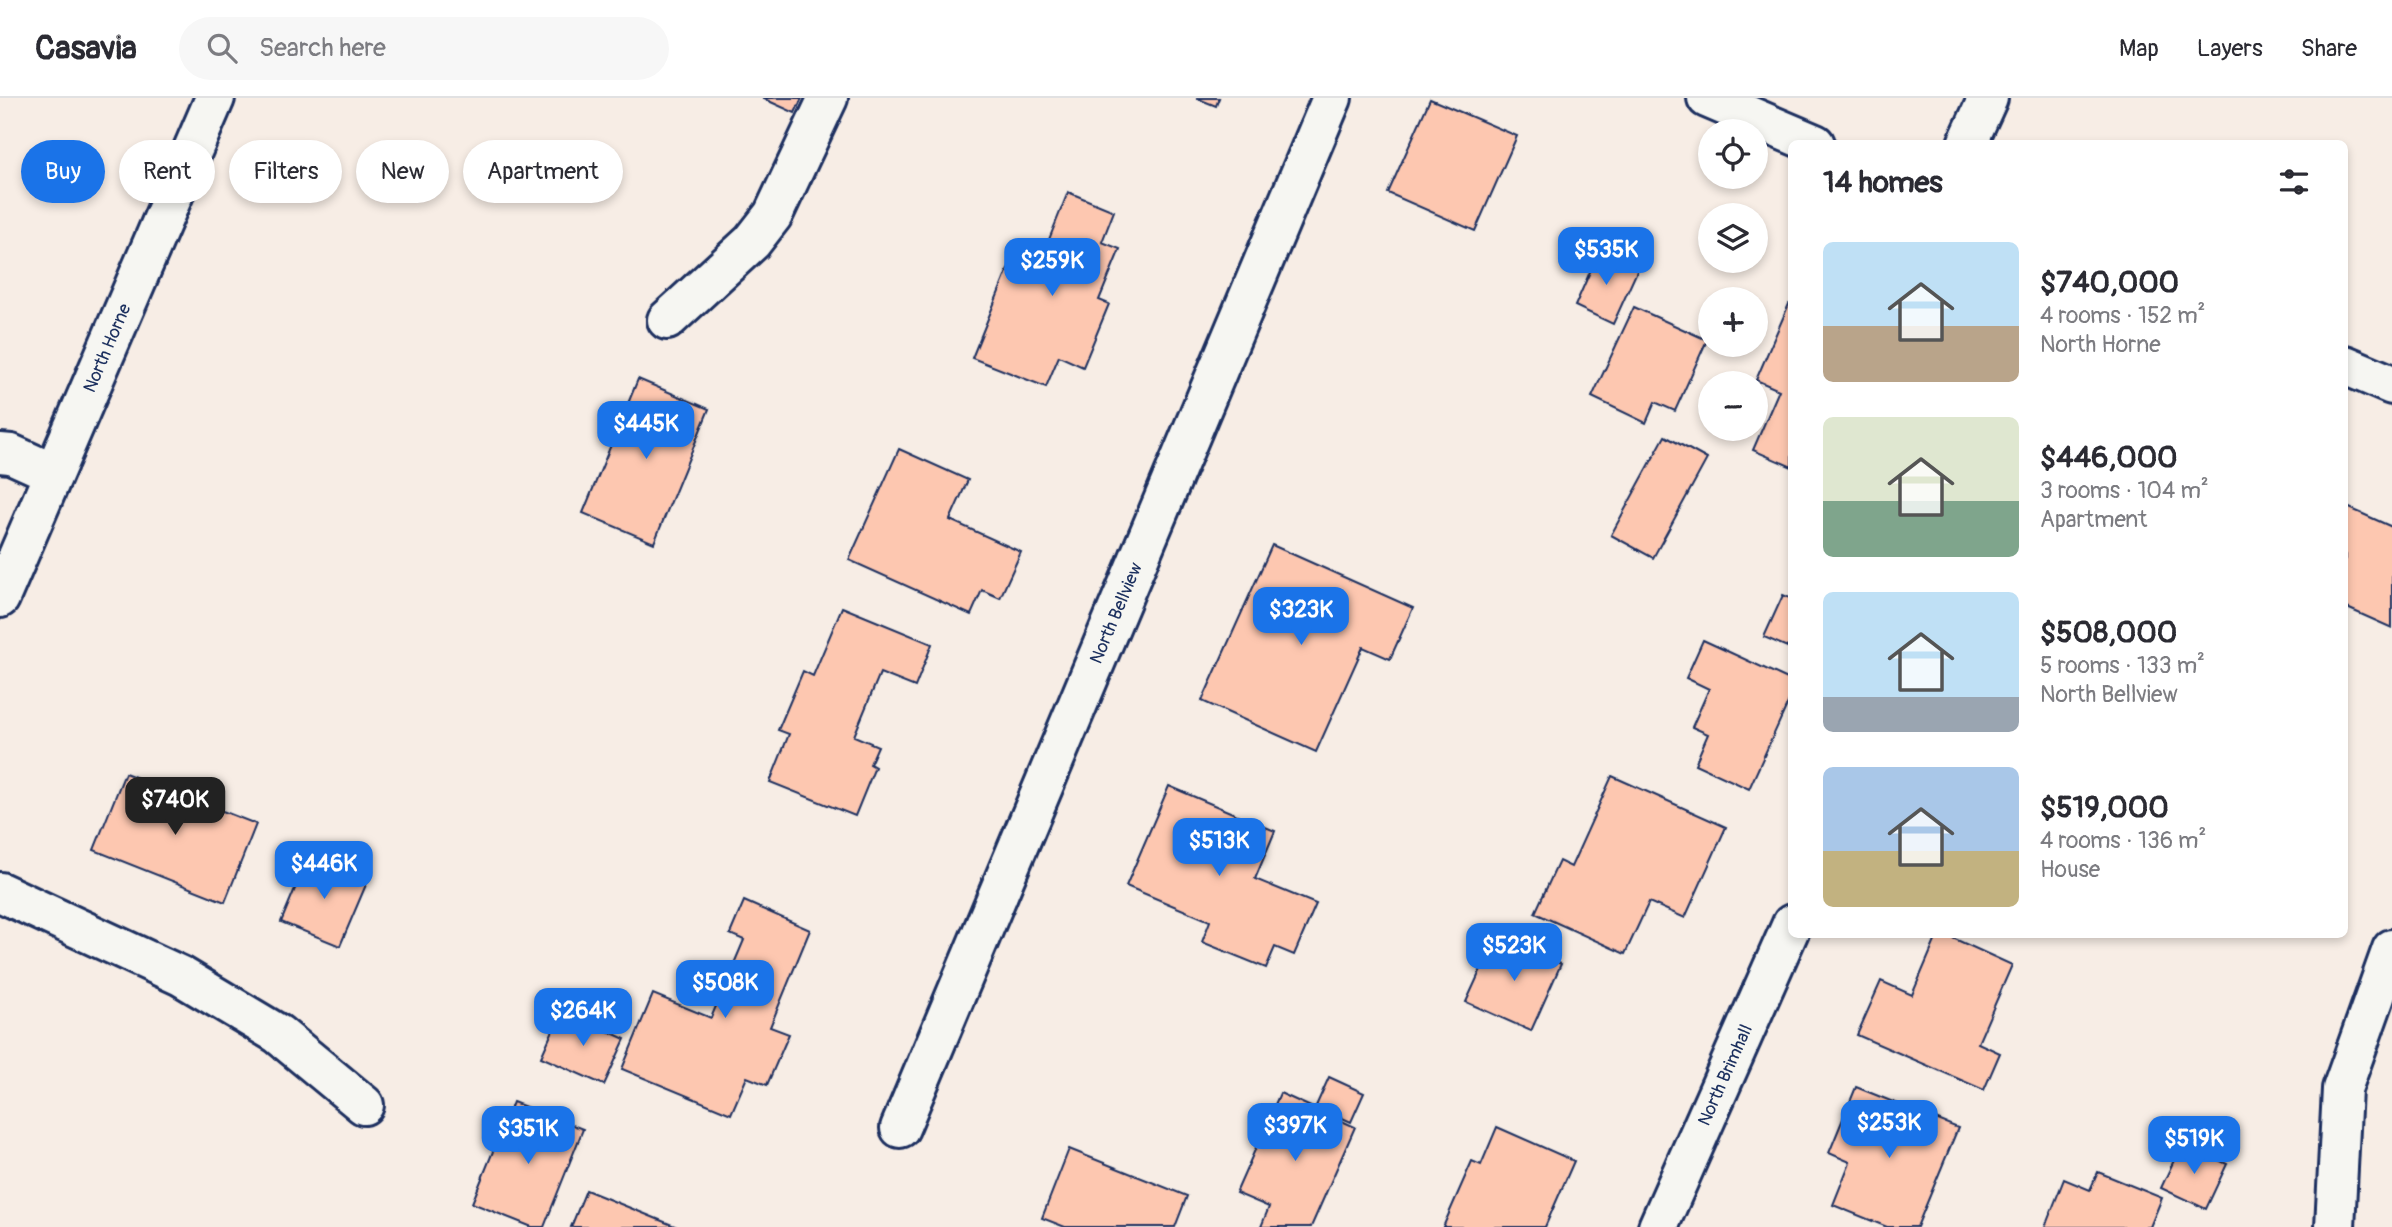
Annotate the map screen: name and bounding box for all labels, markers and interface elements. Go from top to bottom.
search box [179,17,669,80]
text: Casavia [35,28,137,69]
icon: search [203,29,241,67]
text: Search here [259,32,386,64]
text: Map [2119,34,2159,63]
text: Layers [2197,34,2263,63]
text: Share [2301,34,2357,63]
map controls [1698,119,1768,441]
button: locate [1698,119,1768,189]
chip: Buy [21,140,105,203]
chip: Rent [119,140,215,203]
chip: Filters [229,140,342,203]
chip: New [356,140,449,203]
chip: Apartment [463,140,623,203]
icon: filters [2275,163,2313,201]
text: 14 homes [1823,164,1943,201]
button: layers [1698,203,1768,273]
pin: $535K [1557,228,1655,287]
text: $535K [1574,235,1638,264]
pin: $259K [1003,238,1101,298]
text: $259K [1020,246,1084,275]
text: $740,000 [2040,264,2179,301]
icon: home [1879,270,1963,354]
button: + [1698,287,1768,357]
street label: North Horne [78,300,137,396]
text: 4 rooms · 152 m² [2040,301,2206,330]
text: North Horne [2040,330,2161,359]
button: − [1698,371,1768,441]
pin: $445K [597,402,695,461]
text: $445K [613,409,679,438]
text: $446,000 [2040,439,2178,476]
icon: home [1879,445,1963,529]
text: 3 rooms · 104 m² [2040,476,2209,505]
text: Apartment [2040,505,2147,534]
street label: North Bellview [1085,559,1148,667]
pin: $323K [1252,588,1350,647]
text: $323K [1269,595,1333,624]
text: $508,000 [2040,614,2177,651]
icon: home [1879,620,1963,704]
text: 5 rooms · 133 m² [2040,651,2205,680]
text: North Bellview [2040,680,2178,709]
pin: $740K [126,778,224,837]
text: $740K [141,785,209,814]
text: $519,000 [2040,789,2169,826]
icon: home [1879,795,1963,879]
pin: $513K [1170,818,1268,878]
text: $513K [1189,826,1249,855]
text: 4 rooms · 136 m² [2040,826,2206,855]
pin: $446K [275,842,373,901]
text: $446K [291,849,357,878]
text: House [2040,855,2100,884]
pin: $523K [1465,924,1563,983]
text: $523K [1482,931,1546,960]
pin: $508K [676,960,774,1020]
text: $508K [692,968,758,997]
pin: $264K [534,988,632,1048]
text: $264K [550,996,616,1025]
street label: North Brimhall [1693,1021,1758,1129]
pin: $253K [1840,1100,1938,1160]
pin: $397K [1246,1104,1344,1163]
pin: $351K [479,1107,577,1166]
text: $253K [1857,1108,1921,1137]
text: $397K [1263,1111,1327,1140]
text: $351K [498,1114,558,1143]
pin: $519K [2145,1116,2243,1176]
text: $519K [2164,1124,2224,1153]

